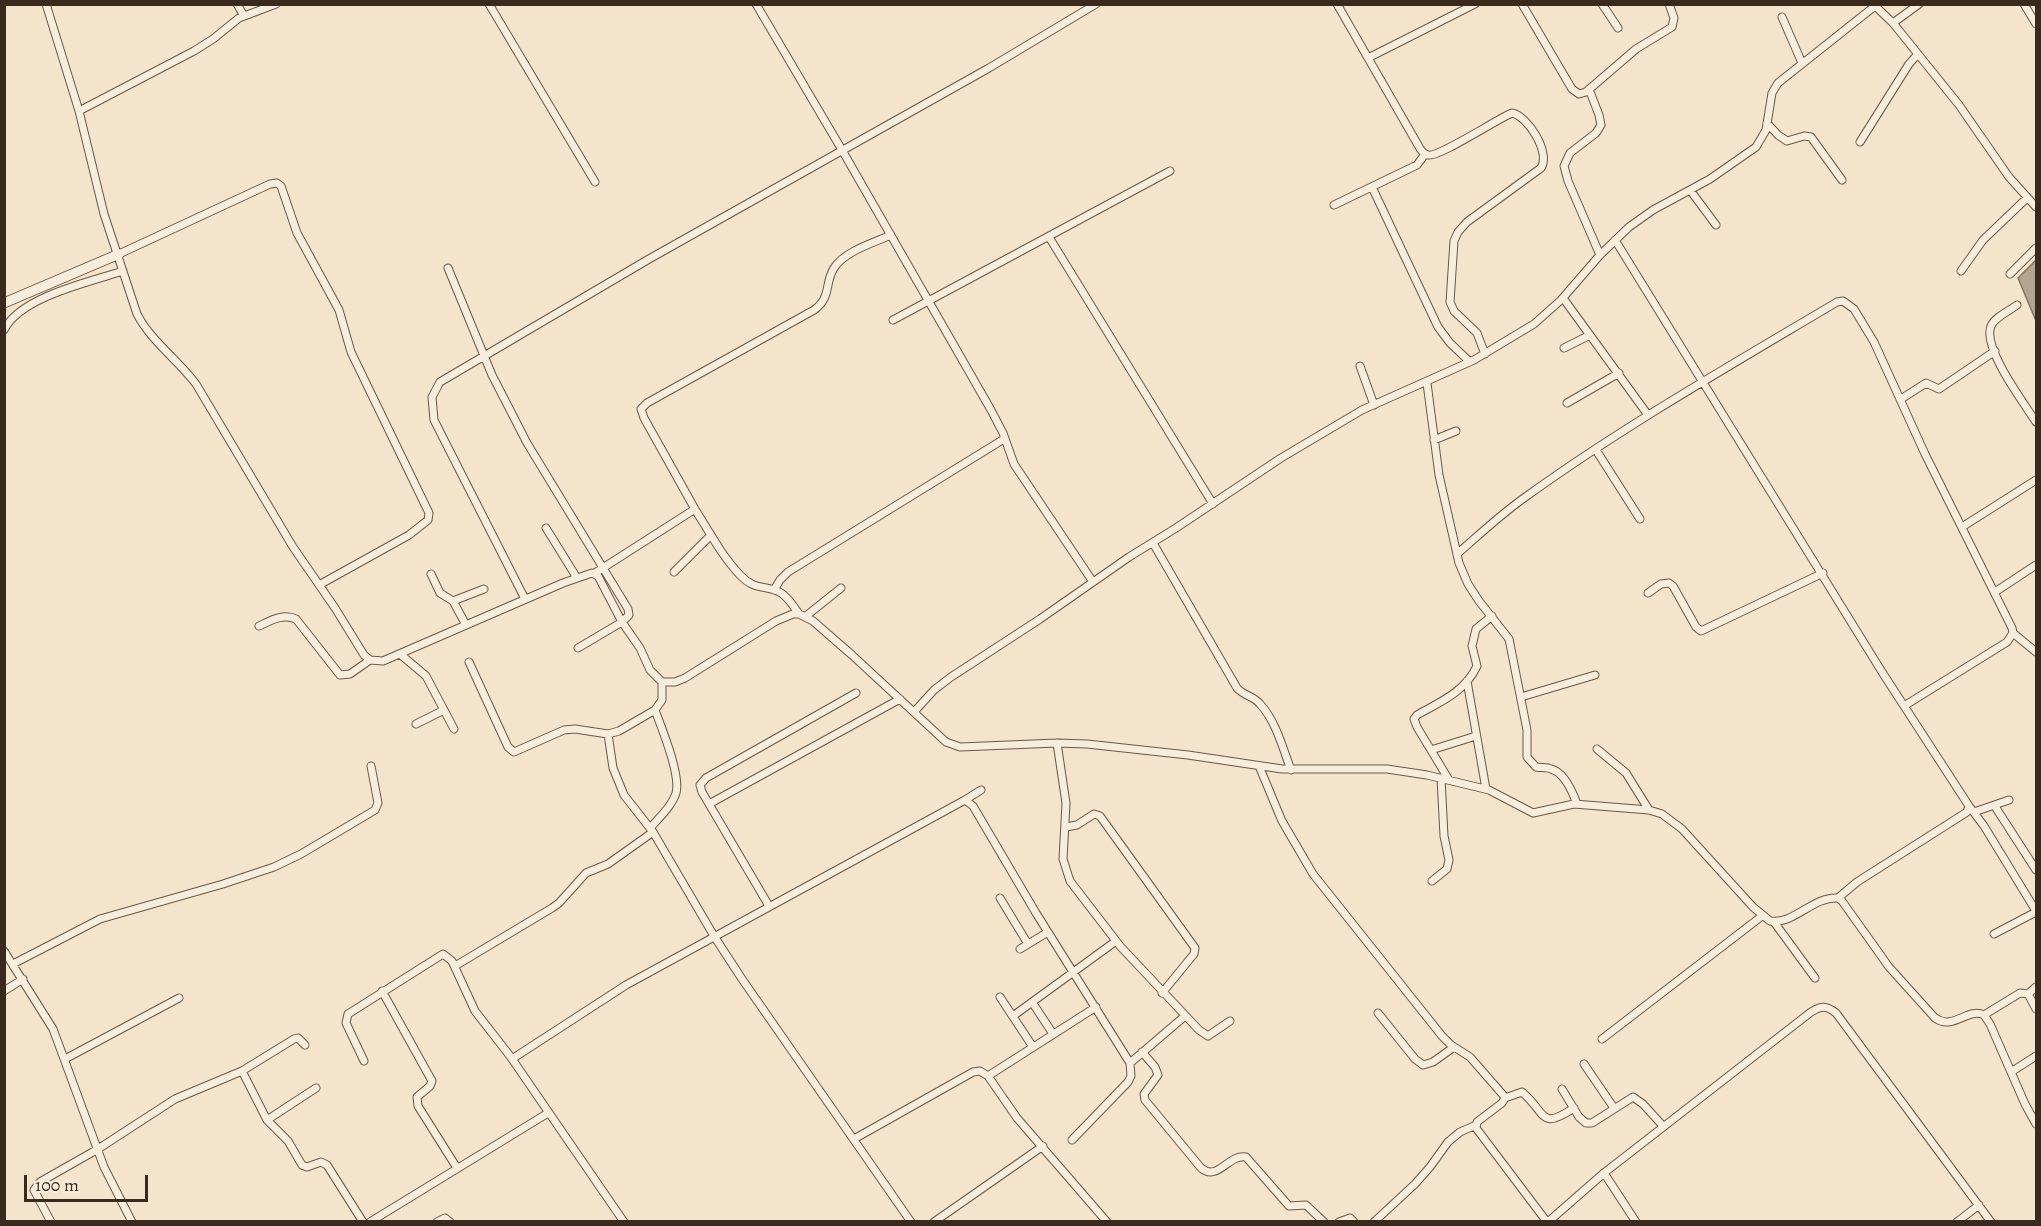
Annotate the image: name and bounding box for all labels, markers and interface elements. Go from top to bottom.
scale bar [27,1163,152,1201]
text: 100 m [35,1173,79,1197]

